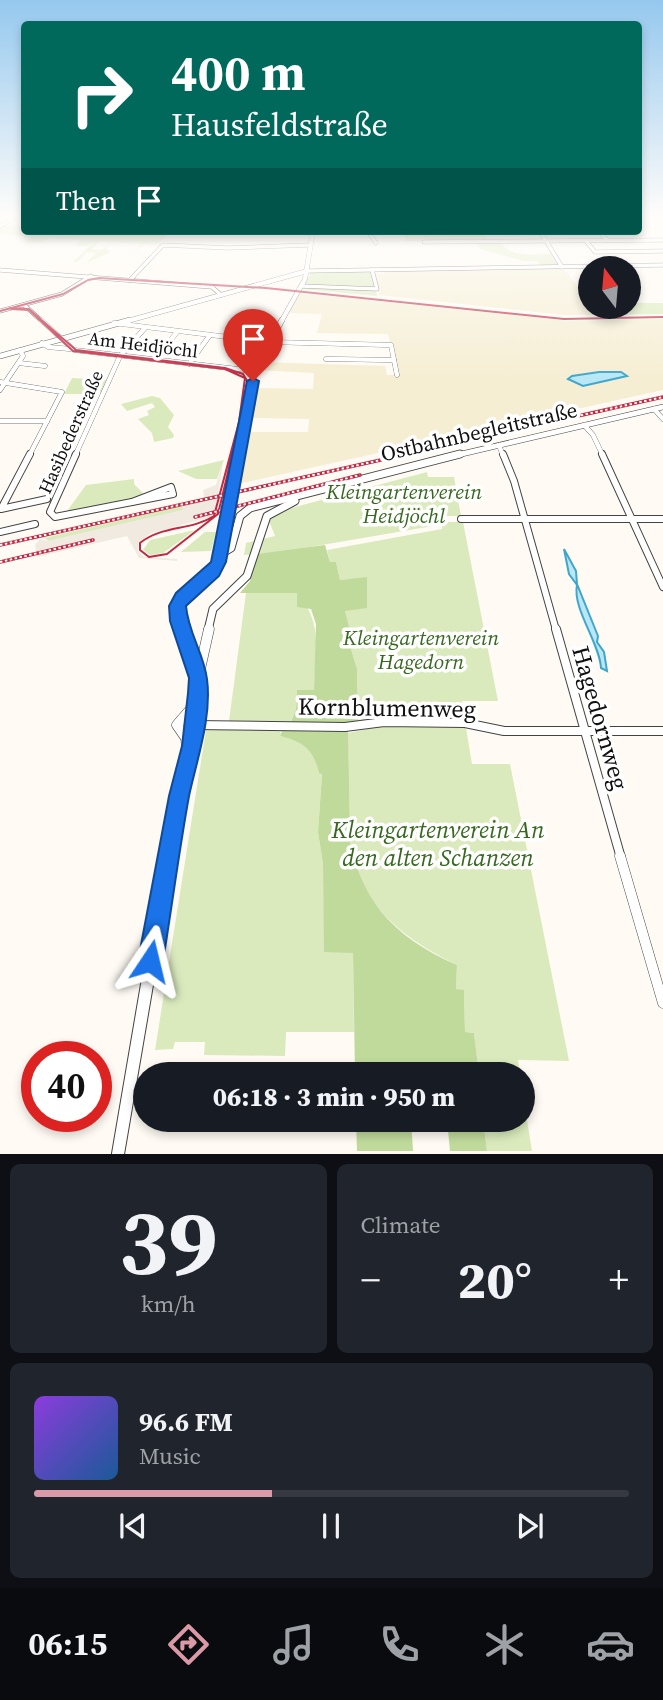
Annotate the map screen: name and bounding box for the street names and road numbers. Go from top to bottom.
street label: Am Heidjöchl [87,325,199,364]
street label: Hasibederstraße [32,366,109,497]
street label: Ostbahnbegleitstraße [378,395,580,468]
street label: Hagedornweg [564,642,637,794]
street label: Kornblumenweg [298,689,476,726]

